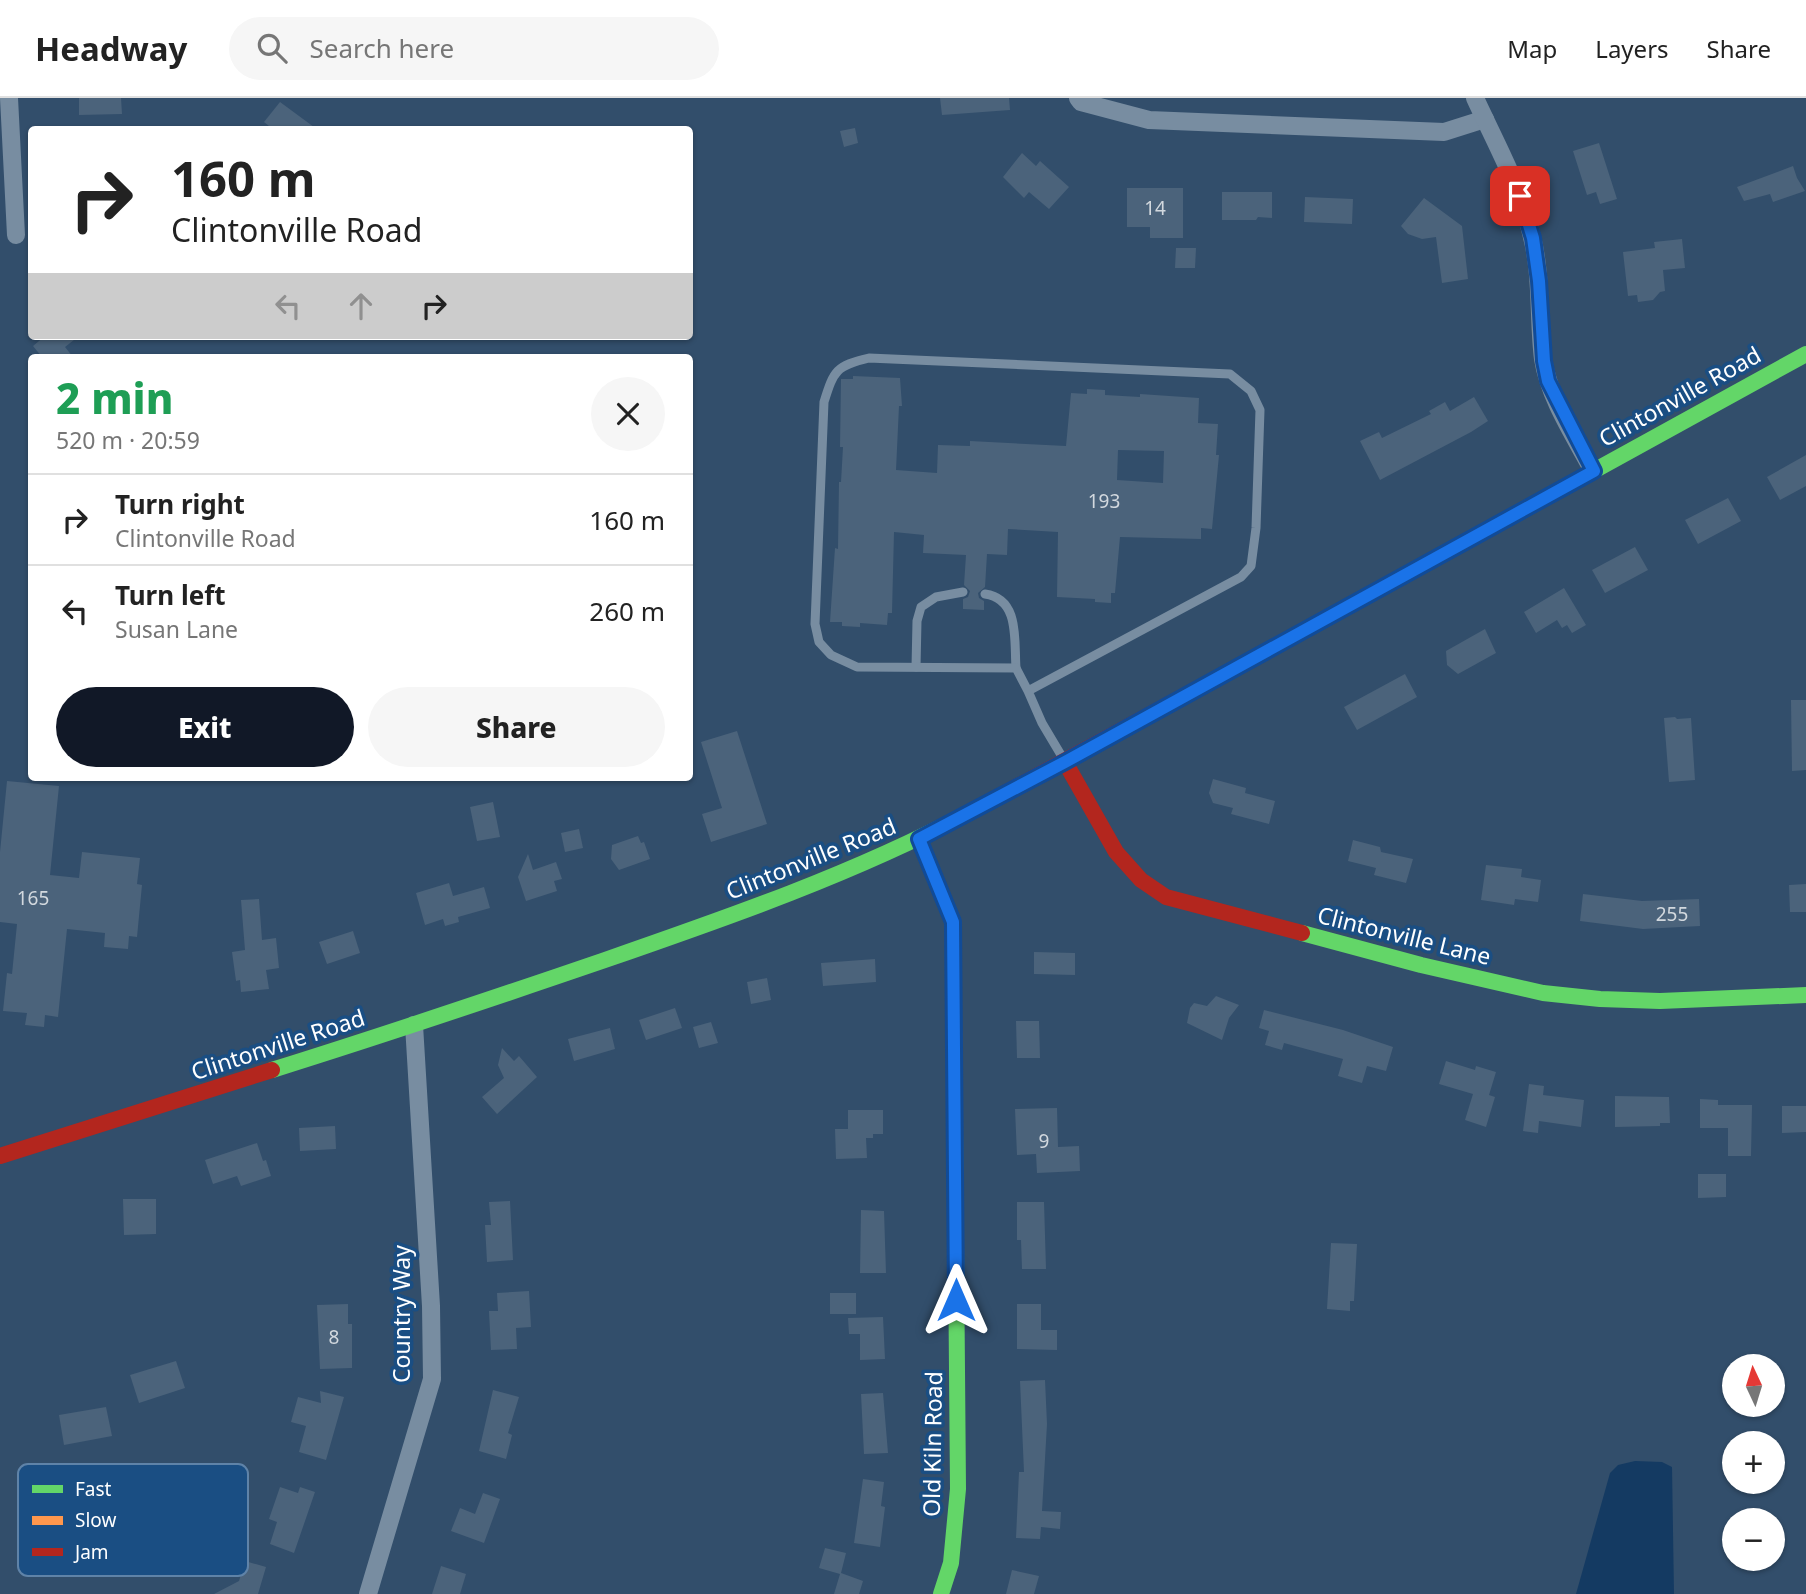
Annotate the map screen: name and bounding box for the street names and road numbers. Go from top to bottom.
street label: Clintonville Road [1593,338,1766,454]
street label: Clintonville Road [721,809,900,907]
street label: Clintonville Lane [1314,898,1494,972]
street label: Clintonville Road [187,1001,369,1087]
street label: Country Way [385,1245,417,1383]
street label: Old Kiln Road [915,1371,949,1517]

